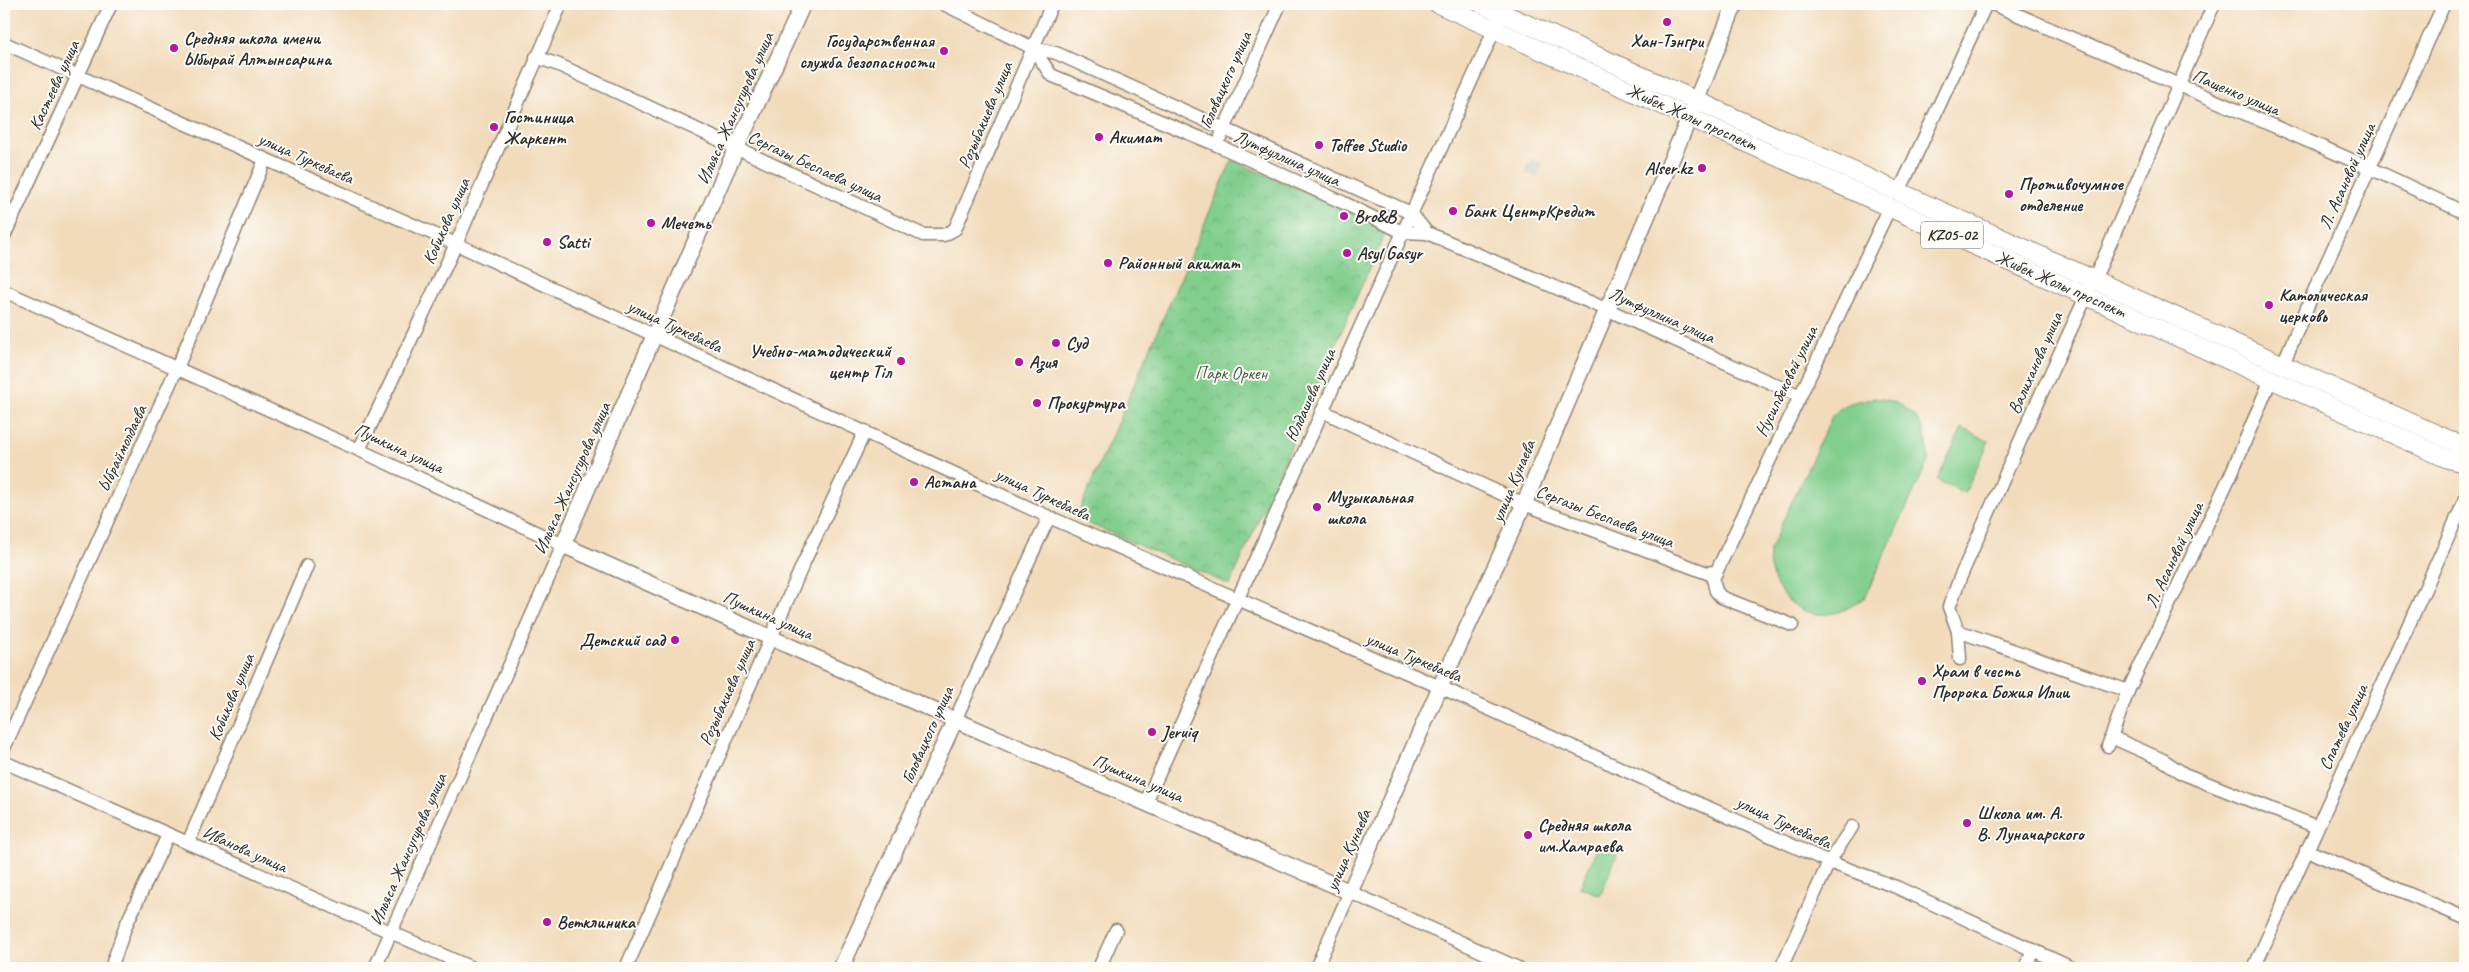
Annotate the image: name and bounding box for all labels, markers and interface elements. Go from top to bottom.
marker: Хан-Тэнгри [1661,16,1673,28]
place label: Средняя школа имени Ыбырай Алтынсарина [184,27,333,70]
street label: Головацкого улица [1194,27,1257,132]
street label: Ильяса Жансугурова улица [692,28,779,187]
place label: Государственная служба безопасности [799,30,935,73]
place label: Хан-Тэнгри [1631,30,1705,52]
street label: Кастеева улица [24,36,85,133]
marker: Средняя школа имени Ыбырай Алтынсарина [168,42,180,54]
marker: Государственная служба безопасности [938,45,950,57]
street label: Розыбакиева улица [953,57,1019,172]
street label: Пащенко улица [2189,64,2285,121]
street label: Жибек Жолы проспект [1623,78,1762,156]
place label: Гостиница Жаркент [504,106,575,149]
street label: Л. Асановой улица [2314,118,2381,233]
marker: Гостиница Жаркент [488,121,500,133]
street label: Сергазы Беспаева улица [744,125,887,207]
street label: Лутфуллина улица [1231,125,1344,192]
place label: Акимат [1109,126,1163,148]
street label: улица Туркебаева [254,127,359,189]
marker: Акимат [1093,131,1105,143]
place label: Toffee Studio [1329,134,1408,156]
marker: Toffee Studio [1313,139,1325,151]
place label: Alser.kz [1645,157,1694,179]
marker: Alser.kz [1696,162,1708,174]
street label: Кобикова улица [417,173,475,268]
place label: Противочумное отделение [2019,173,2124,216]
marker: Противочумное отделение [2003,188,2015,200]
place label: Банк ЦентрКредит [1463,200,1596,222]
place label: Bro&B [1354,205,1398,227]
marker: Банк ЦентрКредит [1447,205,1459,217]
marker: Bro&B [1338,210,1350,222]
place label: Мечеть [661,212,713,234]
marker: Мечеть [645,217,657,229]
road number: KZ05-02 [1921,222,1983,248]
place label: Satti [557,231,592,253]
marker: Satti [541,236,553,248]
place label: Asyl Gasyr [1357,242,1424,264]
street label: Жибек Жолы проспект [1992,245,2131,323]
marker: Asyl Gasyr [1341,247,1353,259]
place label: Районный акимат [1118,252,1241,274]
marker: Районный акимат [1102,257,1114,269]
street label: Лутфуллина улица [1606,282,1719,349]
place label: Католическая церковь [2279,284,2368,327]
street label: улица Туркебаева [623,294,727,358]
marker: Католическая церковь [2263,299,2275,311]
street label: Валиханова улица [2003,307,2068,417]
street label: Нусипбековой улица [1750,321,1823,440]
place label: Суд [1066,332,1090,354]
marker: Суд [1050,337,1062,349]
place label: Учебно-матодический центр Тіл [749,340,893,383]
street label: Юлдашева улица [1280,344,1341,445]
place label: Азия [1029,351,1059,374]
marker: Учебно-матодический центр Тіл [895,355,907,367]
marker: Азия [1013,356,1025,368]
park label: Парк Оркен [1195,362,1269,384]
place label: Прокуртура [1047,392,1126,414]
marker: Прокуртура [1031,397,1043,409]
street label: Ильяса Жансугурова улица [529,398,616,557]
street label: Ыбраймолдаева [92,400,152,495]
street label: Пушкина улица [351,418,449,479]
street label: улица Кунаева [1485,435,1541,526]
street label: улица Туркебаева [991,462,1095,526]
place label: Астана [924,471,977,493]
marker: Астана [908,476,920,488]
street label: Сергазы Беспаева улица [1533,480,1678,553]
place label: Музыкальная школа [1327,486,1414,529]
street label: Л. Асановой улица [2140,497,2209,611]
marker: Музыкальная школа [1311,501,1323,513]
street label: Пушкина улица [720,585,818,645]
street label: улица Туркебаева [1362,627,1467,688]
place label: Детский сад [580,629,667,651]
marker: Детский сад [669,634,681,646]
street label: Розыбакиева улица [694,635,762,749]
street label: Кобикова улица [203,649,260,744]
place label: Храм в честь Пророка Божия Илии [1932,660,2071,703]
marker: Храм в честь Пророка Божия Илии [1916,675,1928,687]
street label: Спатева улица [2314,679,2373,773]
street label: Головацкого улица [896,682,959,787]
place label: Jeruiq [1160,721,1199,743]
marker: Jeruiq [1146,726,1158,738]
street label: Пушкина улица [1090,749,1188,807]
street label: Ильяса Жансугурова улица [365,769,452,928]
street label: улица Туркебаева [1732,790,1836,854]
place label: Школа им. А. В. Луначарского [1977,802,2086,845]
street label: улица Кунаева [1320,805,1376,895]
place label: Средняя школа им.Хамраева [1538,814,1632,857]
marker: Школа им. А. В. Луначарского [1961,817,1973,829]
street label: Иванова улица [199,821,292,878]
marker: Средняя школа им.Хамраева [1522,829,1534,841]
place label: Ветклиника [557,911,637,933]
marker: Ветклиника [541,916,553,928]

